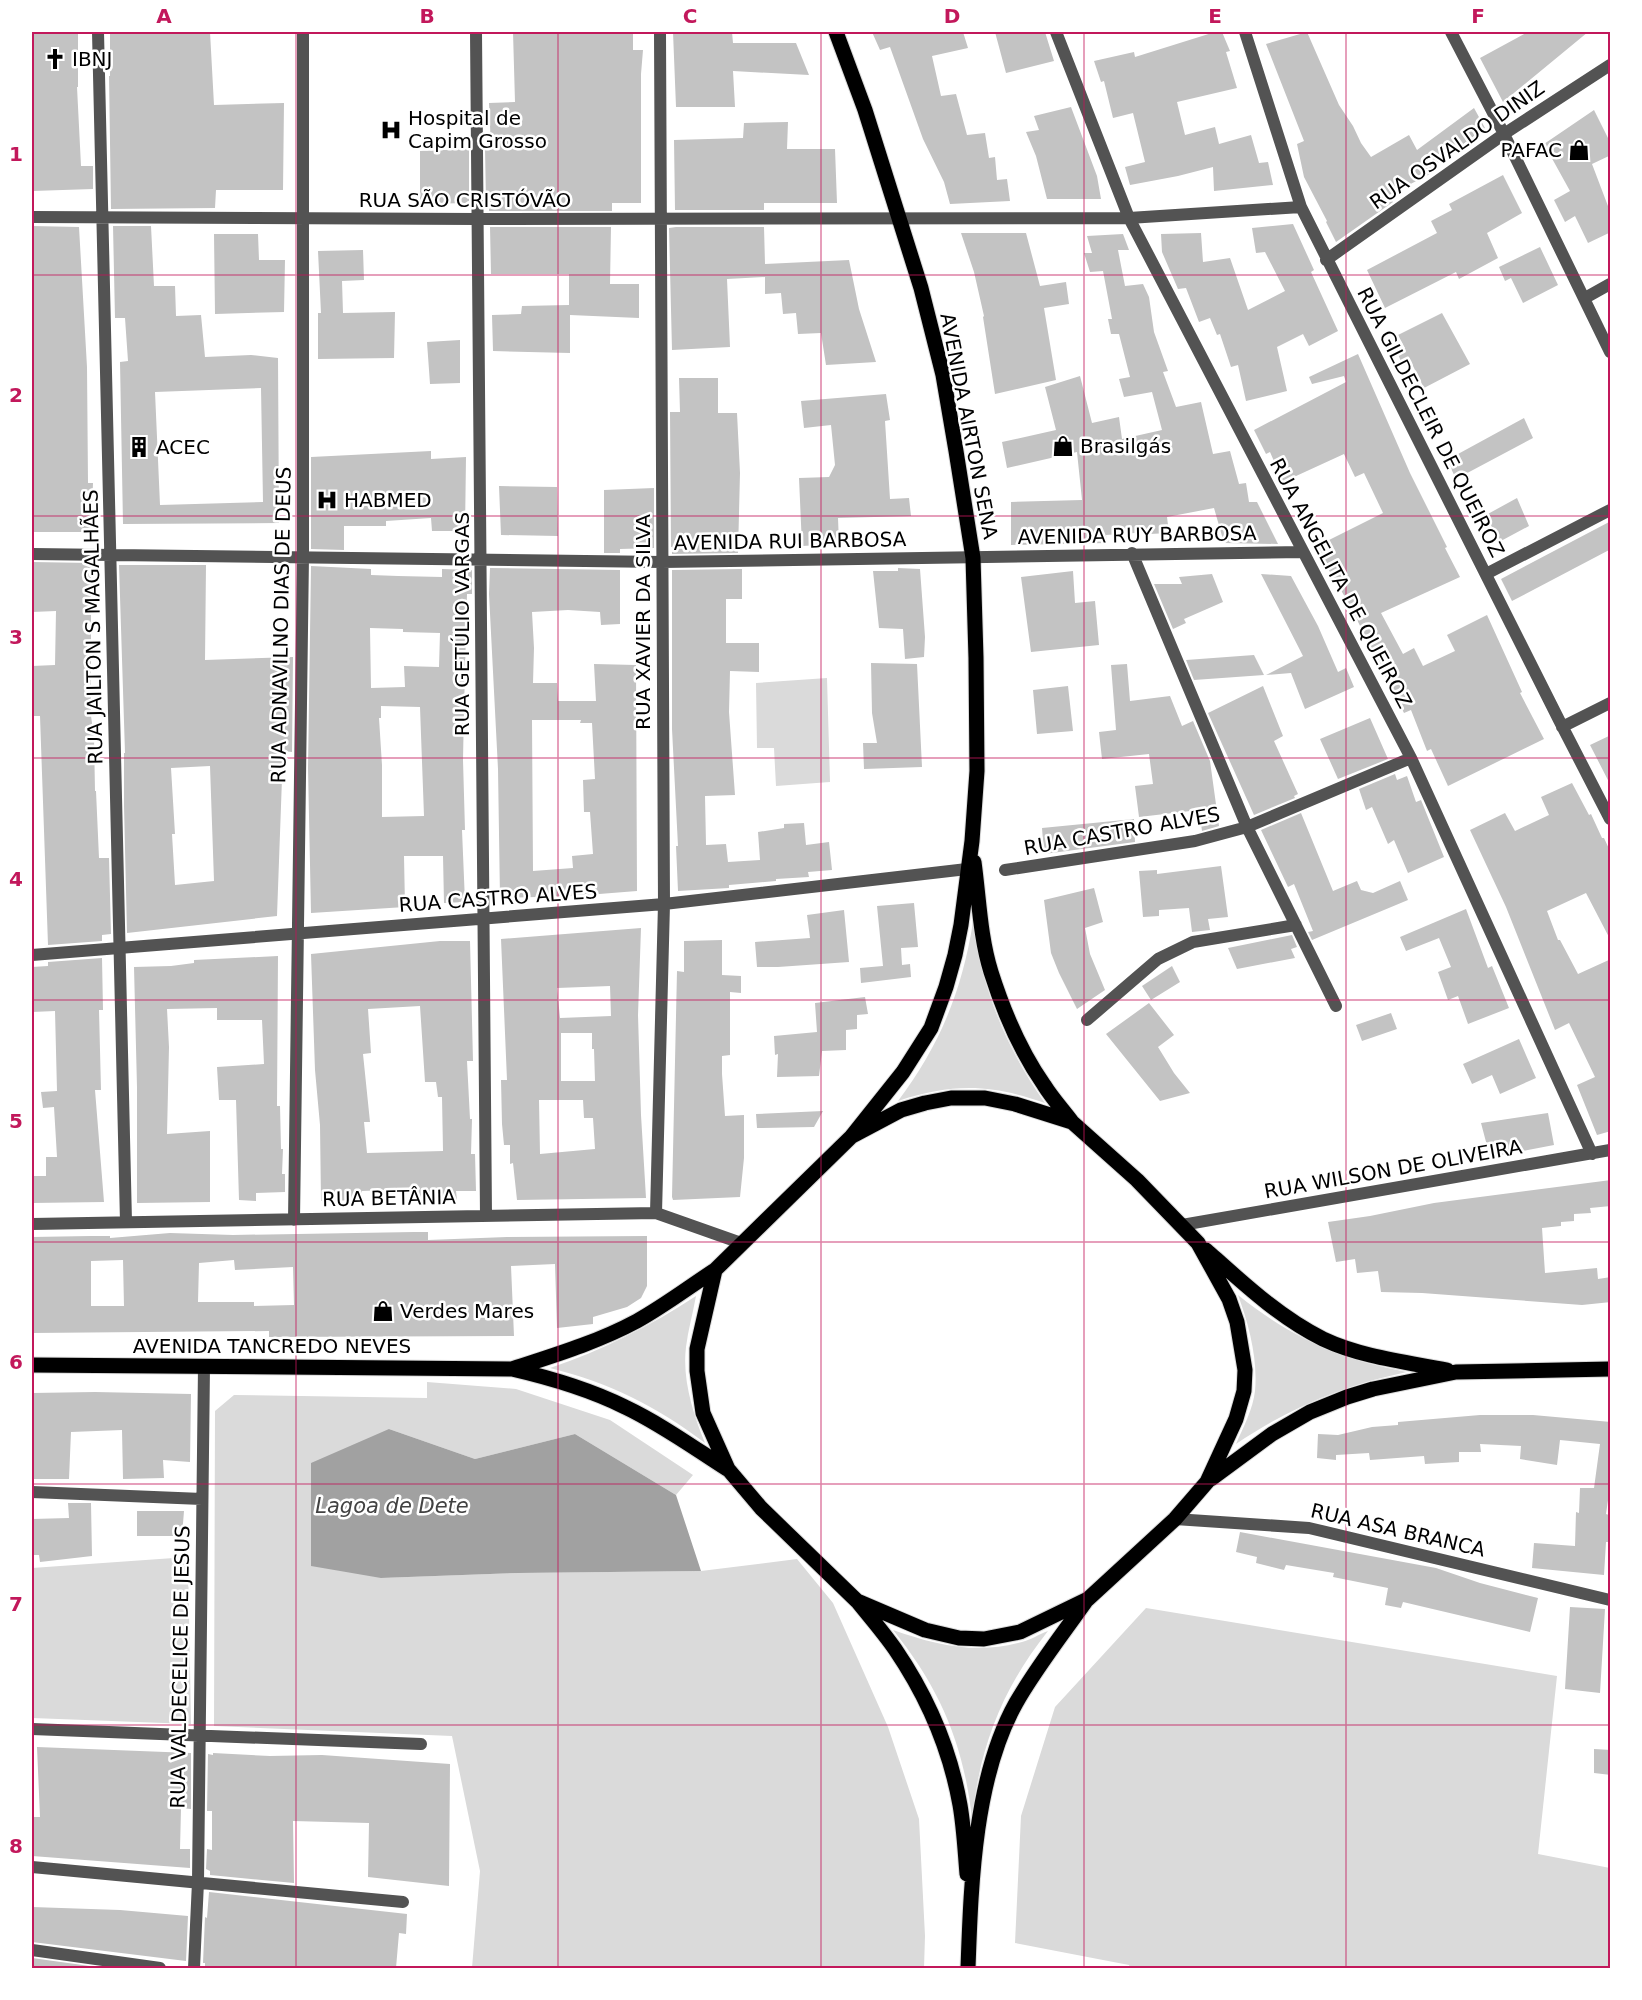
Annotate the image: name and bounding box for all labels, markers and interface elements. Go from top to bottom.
text: A [156,4,172,28]
text: B [419,4,435,28]
text: C [683,4,697,28]
text: D [944,4,960,28]
text: E [1208,4,1222,28]
text: F [1471,4,1485,28]
church icon: IBNJ [43,47,67,71]
place label: IBNJ [72,47,112,71]
street label: RUA OSVALDO DINIZ [1365,76,1549,214]
place label: Hospital de Capim Grosso [408,106,547,153]
hospital icon: Hospital de Capim Grosso [379,118,403,142]
place label: PAFAC [1501,138,1562,162]
shop icon: PAFAC [1567,138,1591,162]
text: 1 [9,142,23,166]
street label: RUA SÃO CRISTÓVÃO [359,188,571,212]
street label: RUA GILDECLEIR DE QUEIROZ [1352,283,1510,561]
street label: AVENIDA AIRTON SENA [935,311,1003,541]
text: 2 [9,383,23,407]
shop icon: Brasilgás [1051,434,1075,458]
place label: Brasilgás [1080,434,1171,458]
building icon: ACEC [127,435,151,459]
place label: ACEC [156,435,210,459]
street label: RUA ANGELITA DE QUEIROZ [1265,454,1417,712]
street label: RUA ADNAVILNO DIAS DE DEUS [266,467,296,783]
hospital icon: HABMED [315,488,339,512]
place label: HABMED [344,488,432,512]
street label: RUA JAILTON S MAGALHÃES [79,489,107,765]
street label: RUA GETÚLIO VARGAS [450,512,474,736]
street label: RUA XAVIER DA SILVA [631,514,655,730]
street label: AVENIDA RUY BARBOSA [1017,521,1257,549]
street label: AVENIDA RUI BARBOSA [673,527,907,555]
text: 3 [9,625,23,649]
street label: RUA CASTRO ALVES [1022,802,1222,860]
text: 4 [9,867,23,891]
street label: RUA CASTRO ALVES [398,879,598,917]
text: 5 [9,1109,23,1133]
street label: RUA WILSON DE OLIVEIRA [1262,1134,1524,1204]
street label: RUA BETÂNIA [322,1185,456,1211]
shop icon: Verdes Mares [371,1299,395,1323]
place label: Verdes Mares [400,1299,534,1323]
street label: AVENIDA TANCREDO NEVES [133,1334,411,1358]
text: 6 [9,1350,23,1374]
water label: Lagoa de Dete [315,1494,469,1518]
street label: RUA ASA BRANCA [1308,1498,1488,1562]
street label: RUA VALDECELICE DE JESUS [166,1525,194,1809]
text: 7 [9,1592,23,1616]
text: 8 [9,1834,23,1858]

